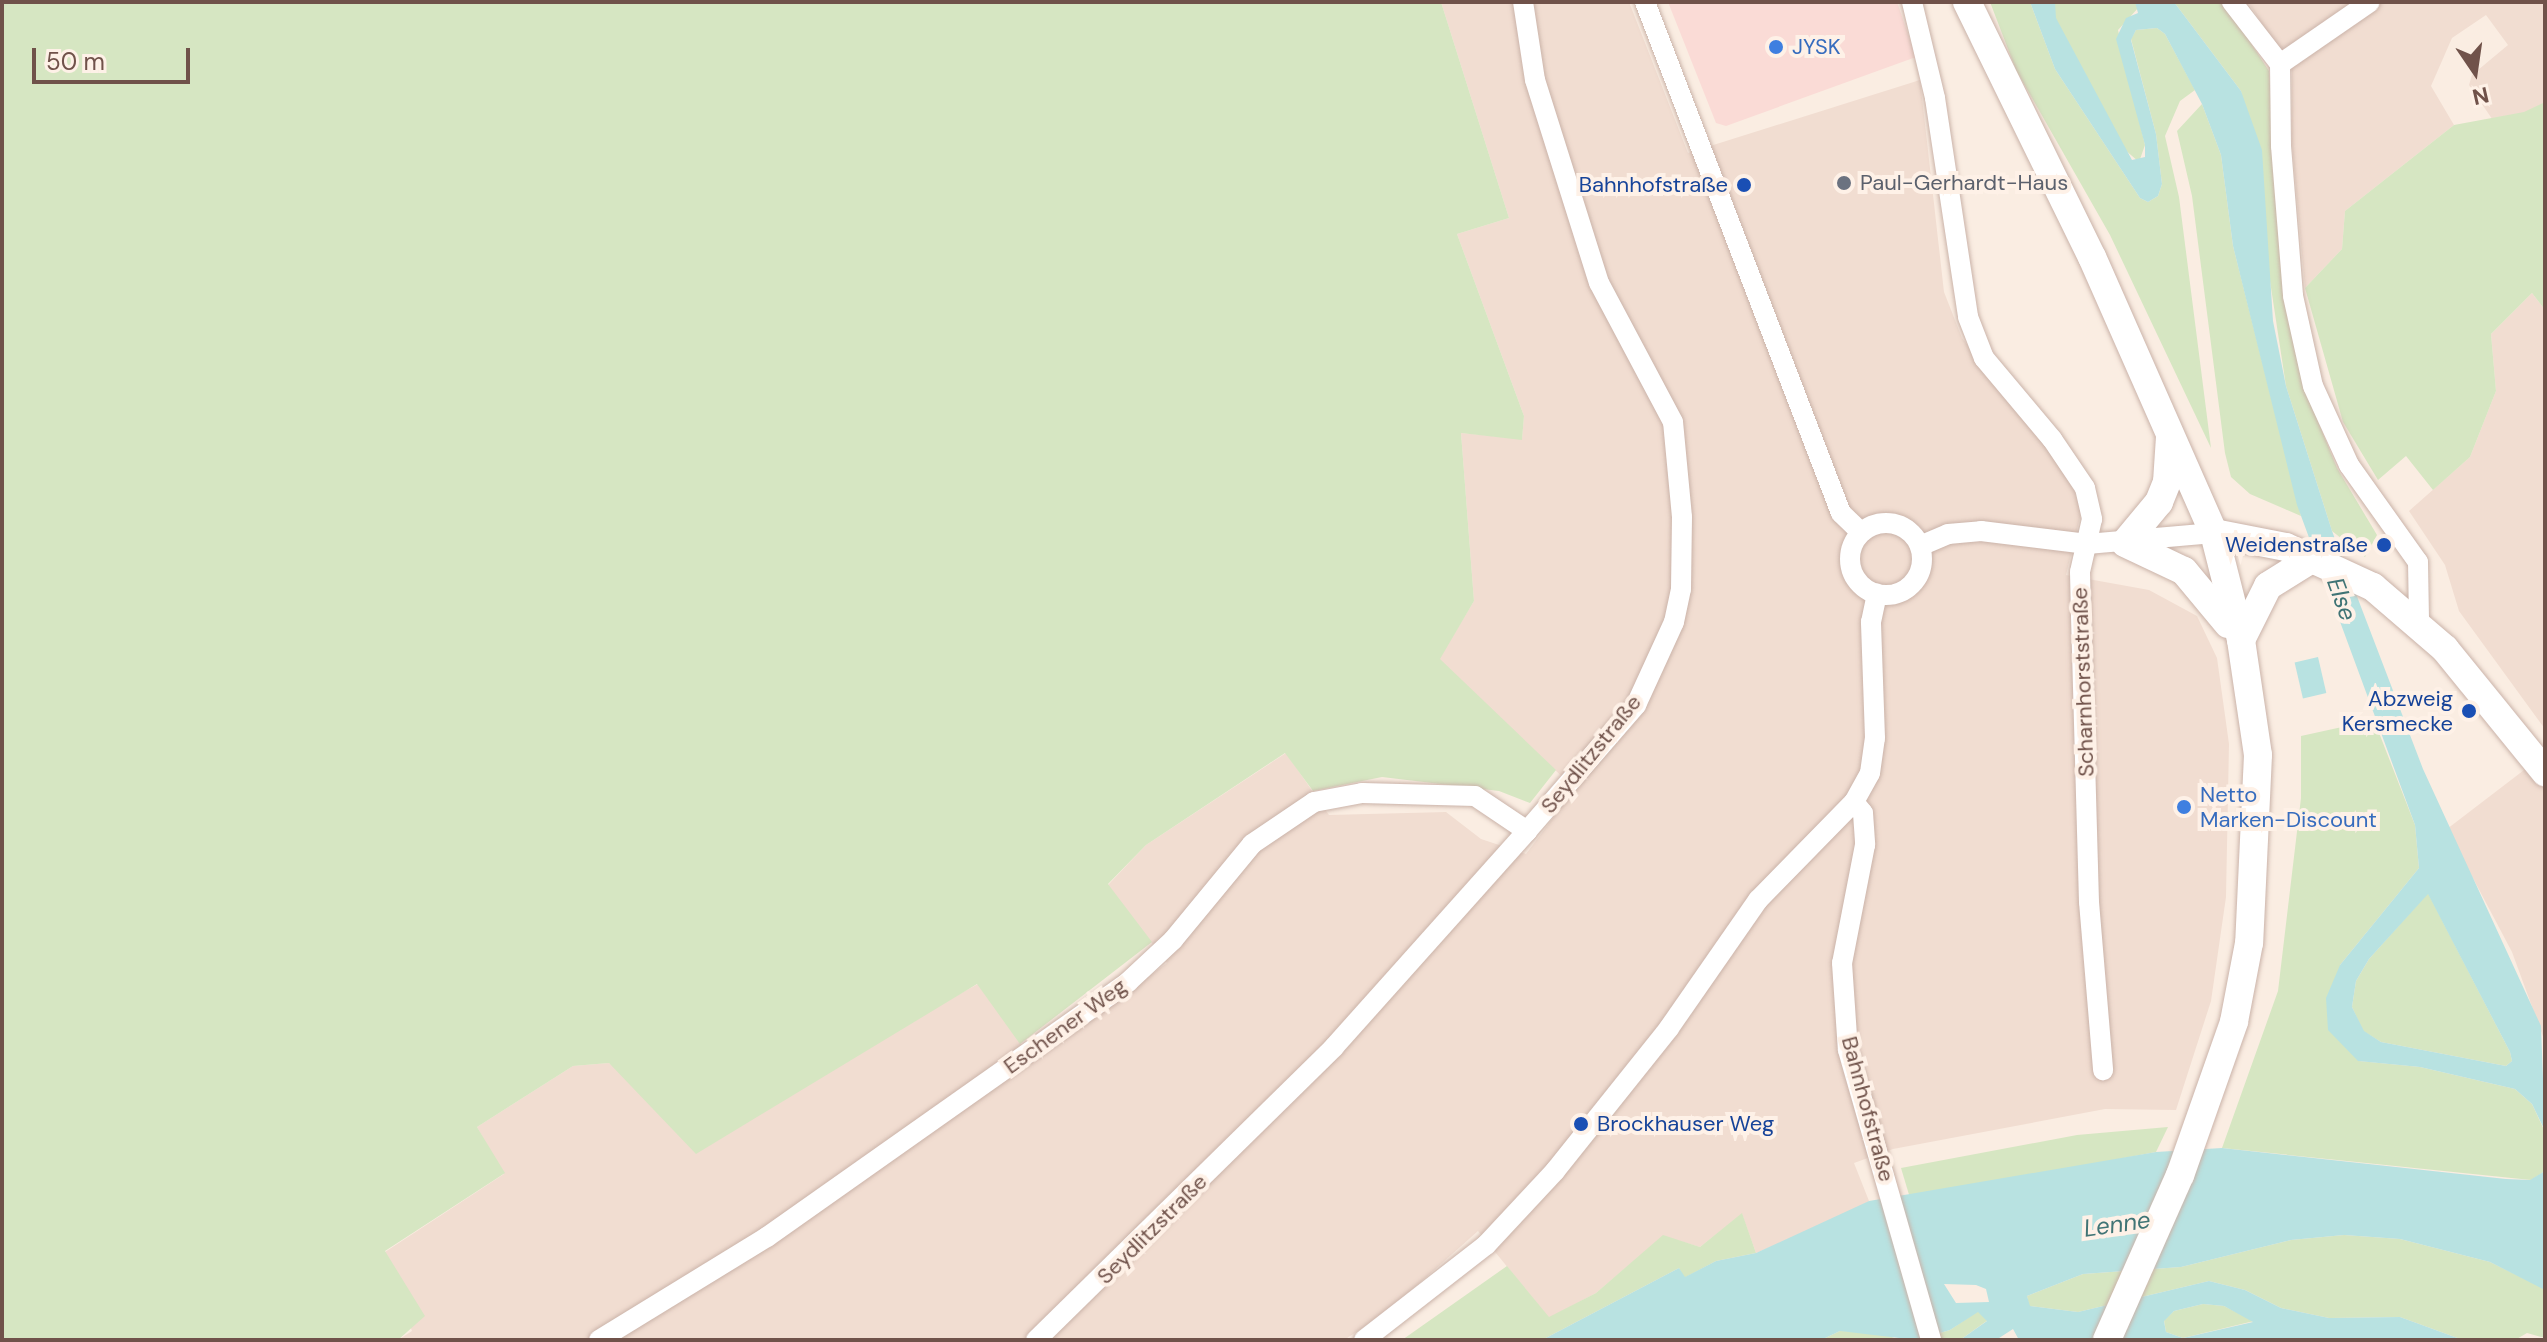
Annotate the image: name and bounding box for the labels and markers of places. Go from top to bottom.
place label: JYSK [1792,34,1841,60]
marker: JYSK [1767,38,1785,56]
place label: Paul-Gerhardt-Haus [1860,170,2068,196]
place label: Bahnhofstraße [1579,172,1728,198]
marker: Paul-Gerhardt-Haus [1835,174,1853,192]
marker: Bahnhofstraße [1735,176,1753,194]
place label: Weidenstraße [2225,532,2368,558]
marker: Weidenstraße [2375,536,2393,554]
place label: Abzweig Kersmecke [2342,685,2453,736]
marker: Abzweig Kersmecke [2460,702,2478,720]
place label: Netto Marken-Discount [2200,781,2377,832]
marker: Netto Marken-Discount [2175,798,2193,816]
place label: Brockhauser Weg [1597,1111,1774,1137]
marker: Brockhauser Weg [1572,1115,1590,1133]

